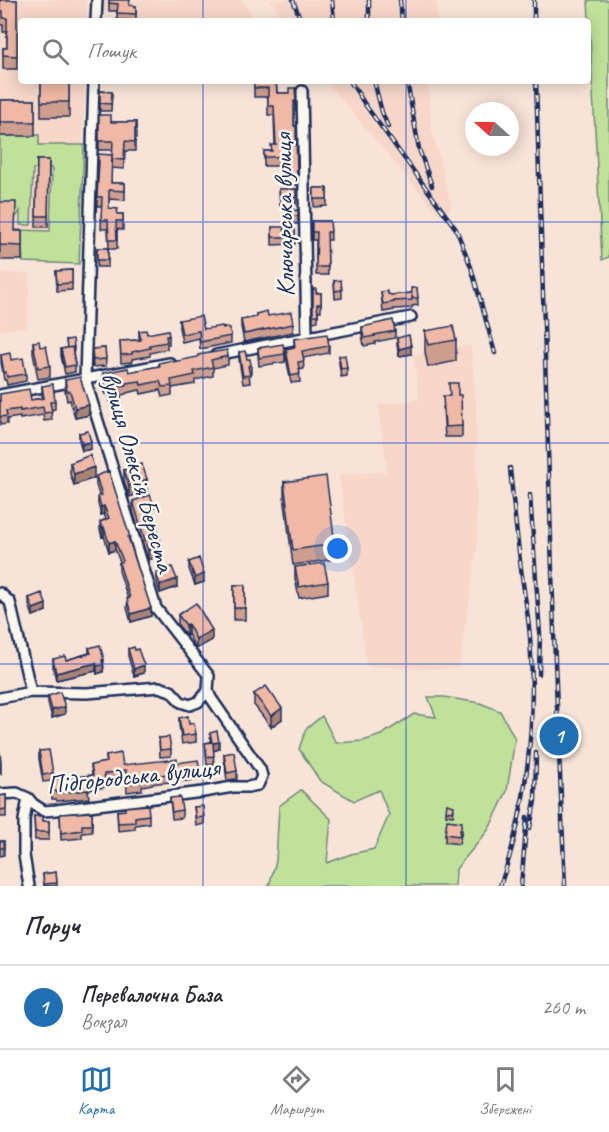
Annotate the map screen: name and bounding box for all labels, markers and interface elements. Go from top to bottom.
search box [18,18,591,84]
icon: search [39,35,72,68]
text: Пошук [87,37,136,65]
north arrow [465,102,519,156]
street label: Ключарська вулиця [266,131,302,297]
street label: вулиця Олексія Береста [94,368,183,577]
your location [323,534,352,563]
pin: 1 [540,714,578,758]
street label: Підгородська вулиця [45,750,223,801]
text: Поруч [24,909,80,942]
text: Перевалочна База [81,981,222,1009]
text: 1 [39,995,48,1020]
text: 260 m [542,995,585,1020]
text: Вокзал [81,1009,126,1034]
tab: Карта [78,1063,114,1119]
tab: Маршрут [270,1063,323,1119]
tab: Збережені [479,1063,531,1119]

